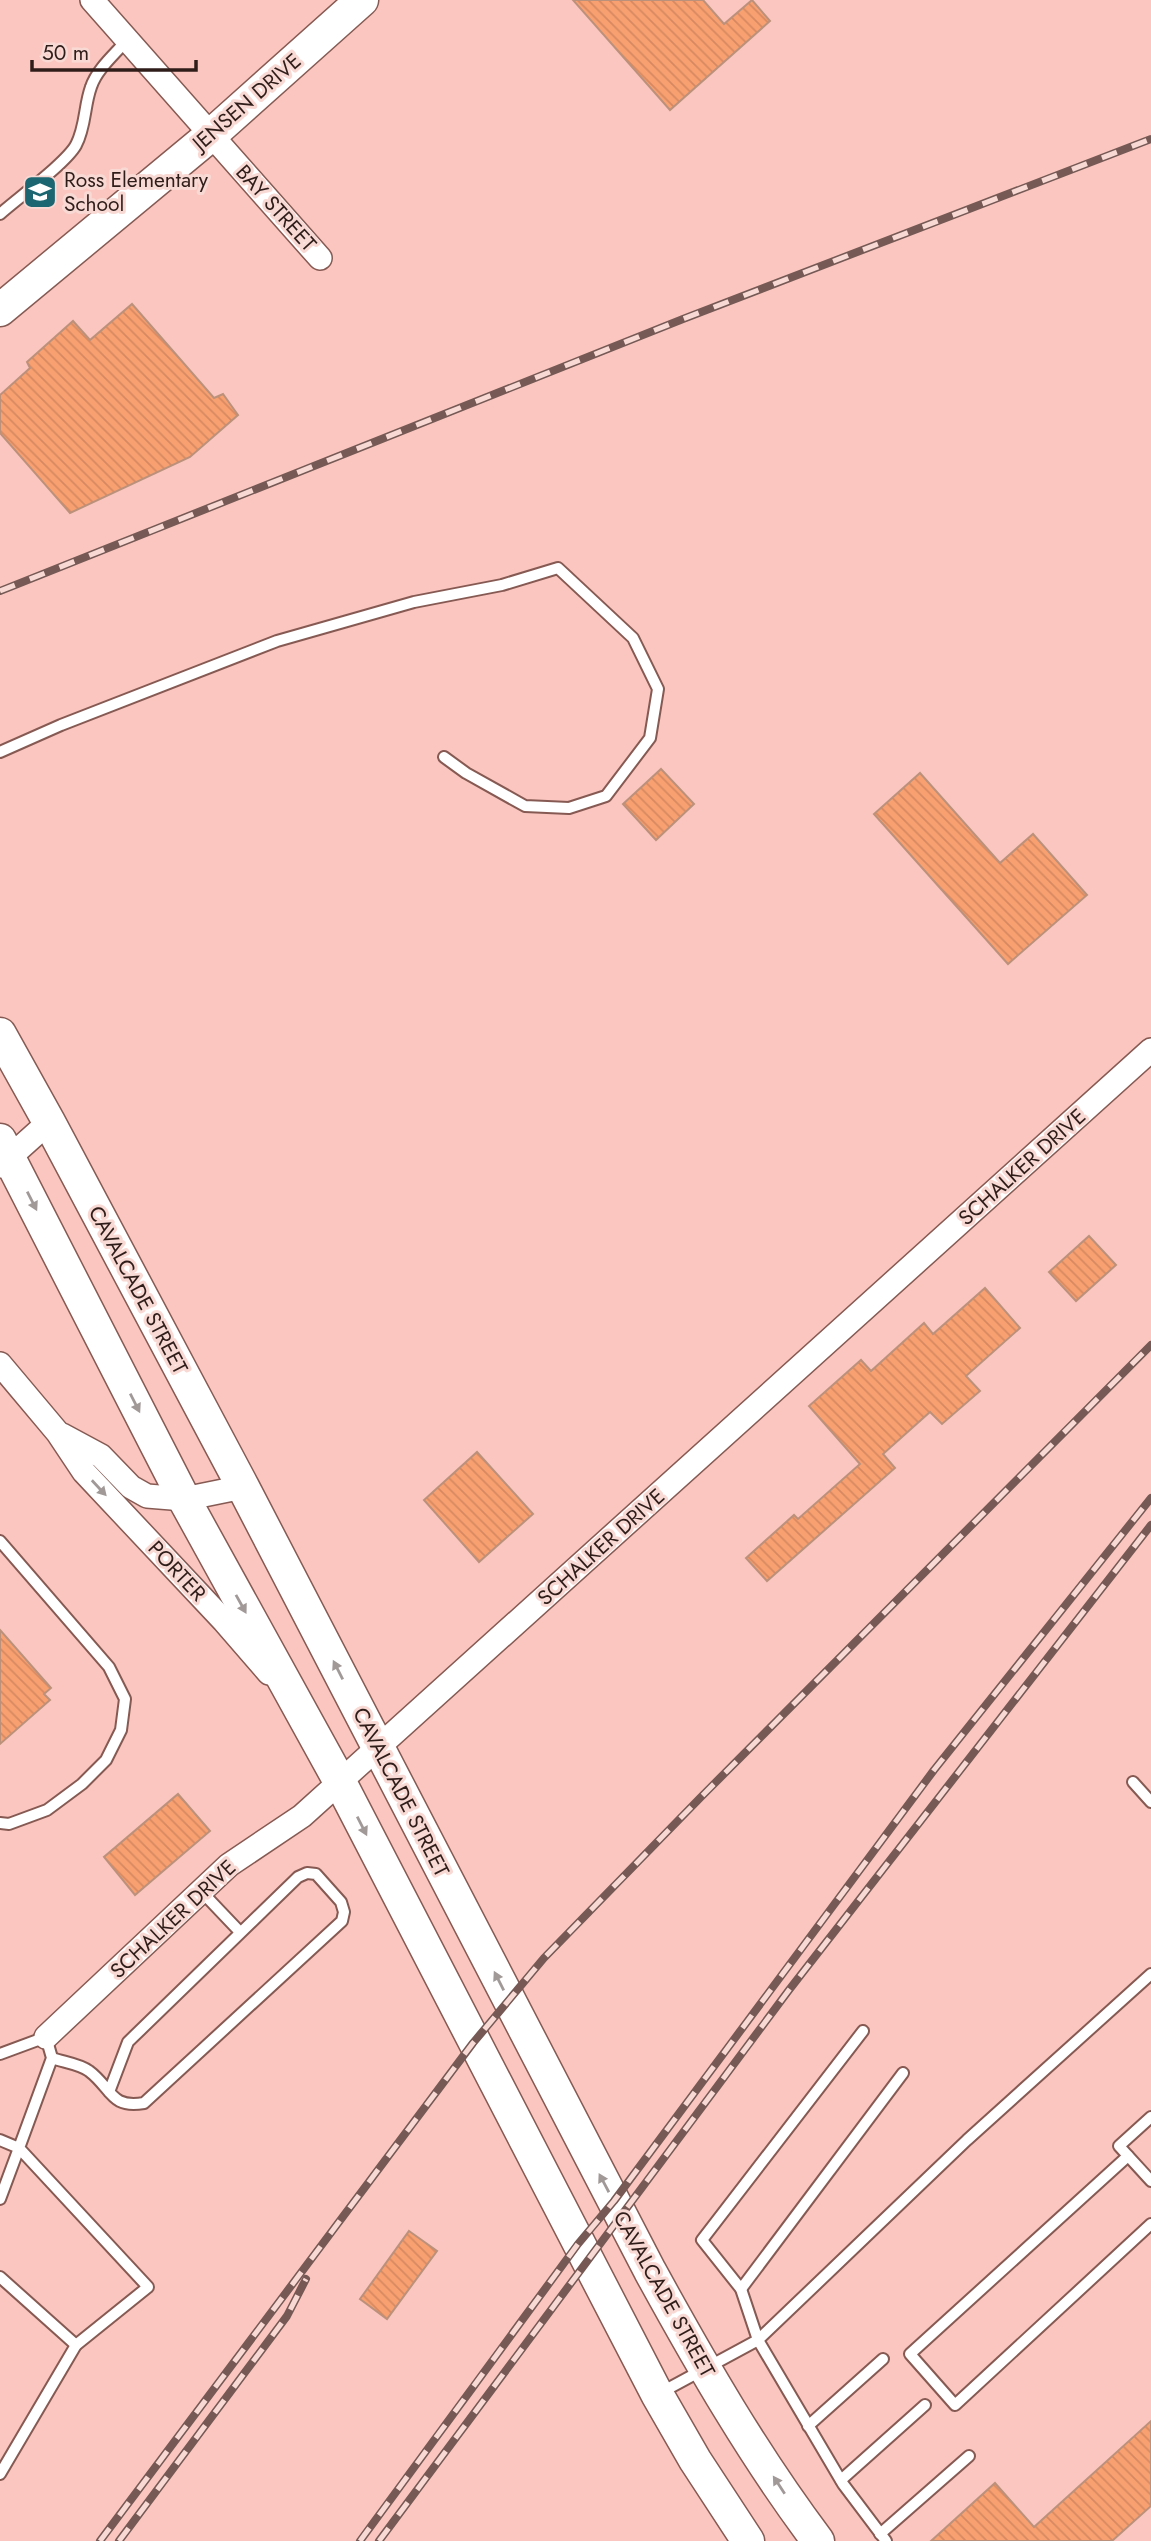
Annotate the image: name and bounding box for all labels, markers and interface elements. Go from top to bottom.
scale bar [32,28,196,72]
text: 50 m [42,38,89,68]
street label: JENSEN DRIVE [184,46,308,160]
street label: BAY STREET [229,158,323,258]
place label: Ross Elementary School [64,165,209,219]
school or university icon: Ross Elementary School [21,173,59,211]
street label: SCHALKER DRIVE [952,1102,1092,1232]
one-way arrow [25,1191,37,1211]
street label: CAVALCADE STREET [81,1201,195,1379]
one-way arrow [129,1393,141,1413]
one-way arrow [90,1479,106,1496]
street label: SCHALKER DRIVE [531,1482,671,1612]
street label: PORTER [141,1534,213,1608]
one-way arrow [235,1595,247,1615]
one-way arrow [332,1660,343,1680]
street label: CAVALCADE STREET [345,1702,457,1882]
one-way arrow [356,1816,367,1836]
street label: SCHALKER DRIVE [103,1853,243,1985]
one-way arrow [493,1970,505,1990]
one-way arrow [598,2172,610,2192]
street label: CAVALCADE STREET [606,2205,722,2383]
one-way arrow [772,2476,785,2495]

